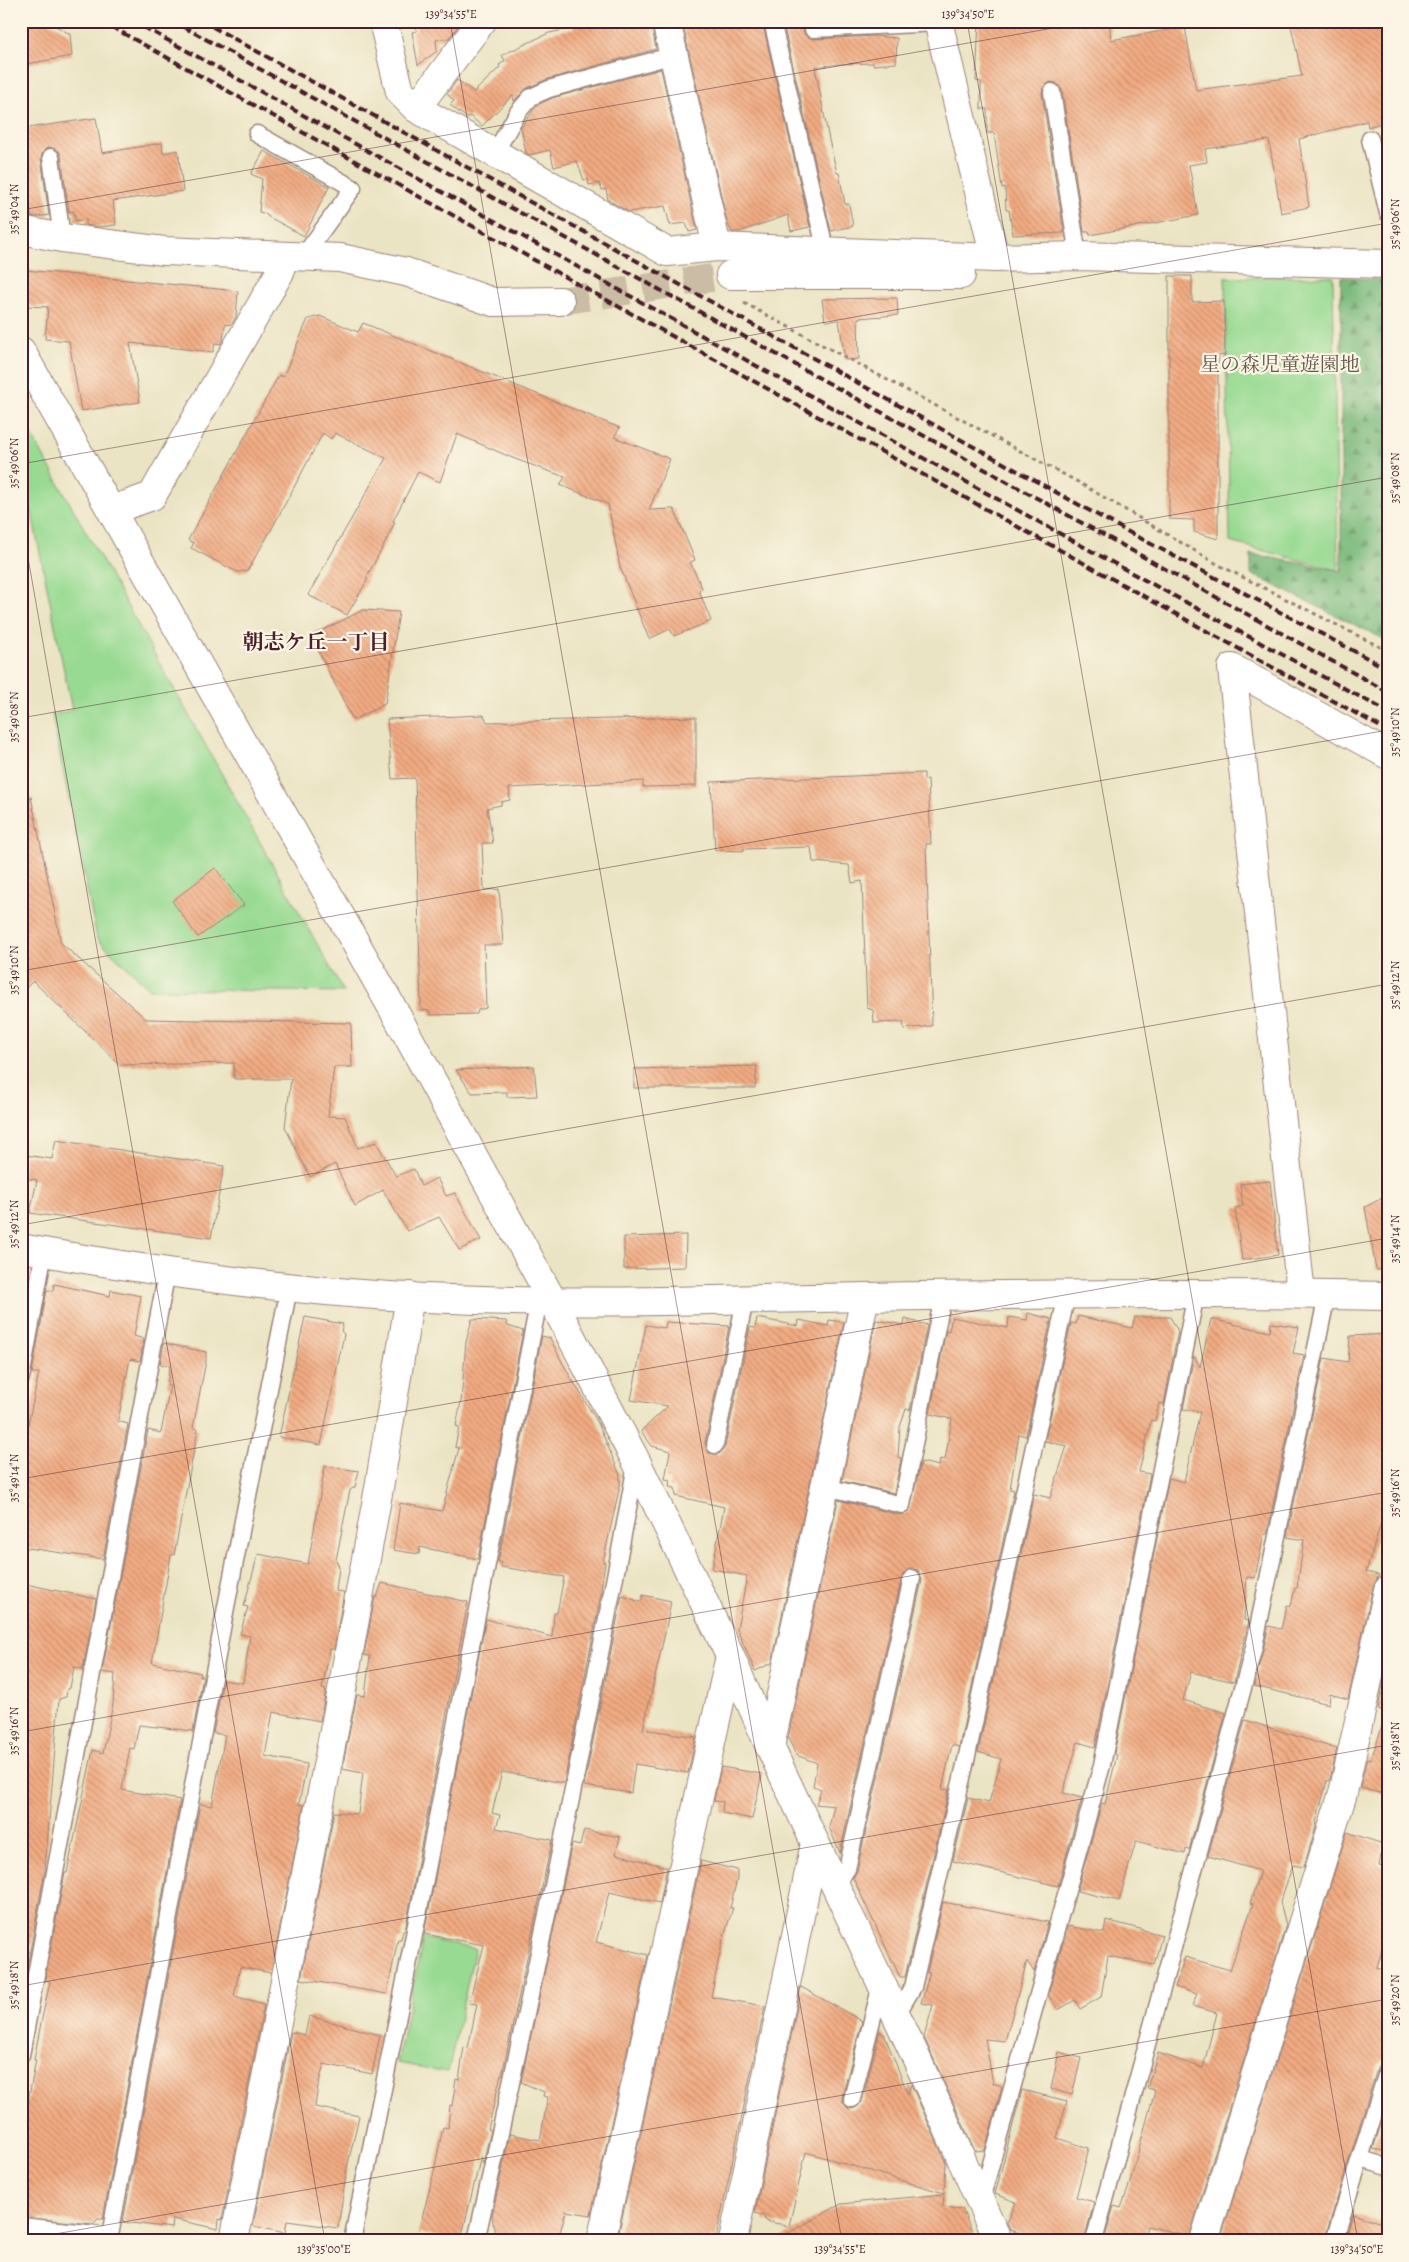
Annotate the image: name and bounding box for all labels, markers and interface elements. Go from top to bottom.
text: 139°34'55"E [425,6,477,22]
text: 139°34'50"E [942,6,994,22]
text: 35°49'04"N [6,183,22,234]
text: 35°49'06"N [1387,198,1403,249]
park label: 星の森児童遊園地 [1200,351,1360,378]
text: 35°49'06"N [6,437,22,488]
text: 35°49'08"N [1387,452,1403,504]
district label: 朝志ケ丘一丁目 [243,628,390,656]
text: 35°49'08"N [6,691,22,743]
text: 35°49'10"N [1387,707,1403,757]
text: 35°49'10"N [6,945,22,995]
text: 35°49'12"N [1387,960,1403,1009]
text: 35°49'12"N [6,1199,22,1248]
text: 35°49'14"N [1387,1214,1403,1263]
text: 35°49'14"N [6,1453,22,1502]
text: 35°49'16"N [1387,1468,1403,1517]
text: 35°49'16"N [6,1706,22,1755]
text: 35°49'18"N [1387,1721,1403,1770]
text: 35°49'18"N [6,1960,22,2009]
text: 35°49'20"N [1387,1974,1403,2026]
text: 139°35'00"E [297,2241,351,2257]
text: 139°34'55"E [814,2241,866,2257]
text: 139°34'50"E [1331,2241,1383,2257]

